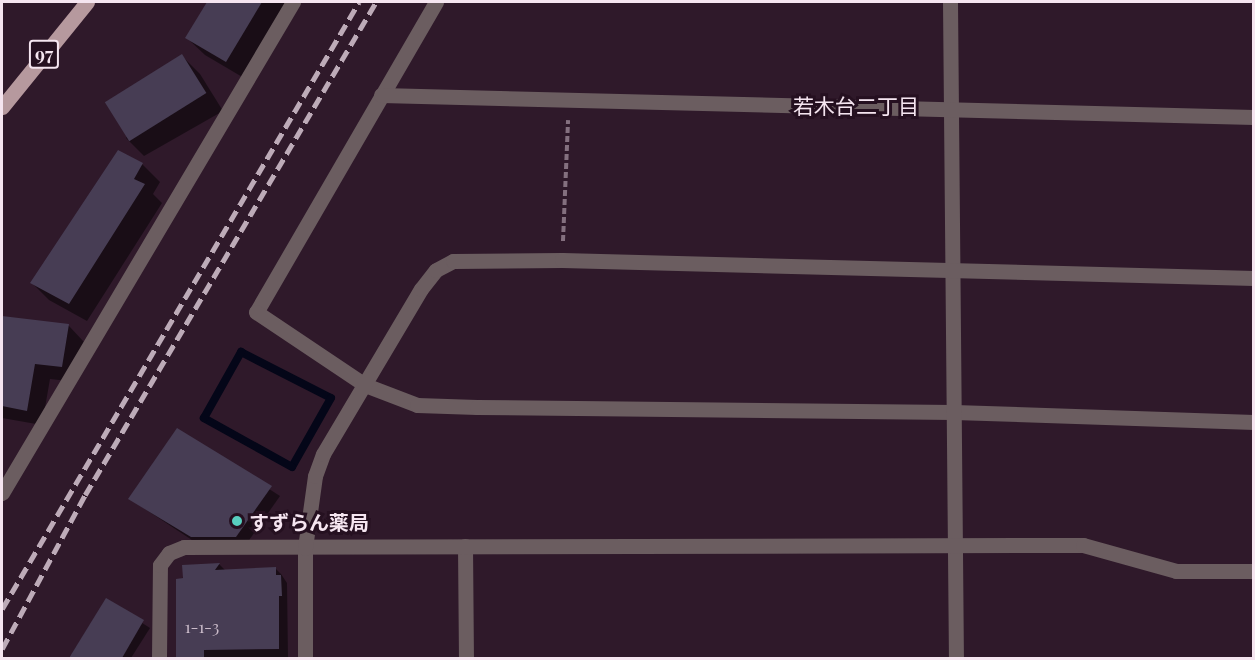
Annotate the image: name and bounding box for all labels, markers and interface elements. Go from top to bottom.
road number: 97 [28,39,60,69]
district label: 若木台二丁目 [793,92,919,118]
place label: すずらん薬局 [249,509,369,533]
marker: すずらん薬局 [230,514,244,528]
house number: 1-1-3 [185,617,219,637]

